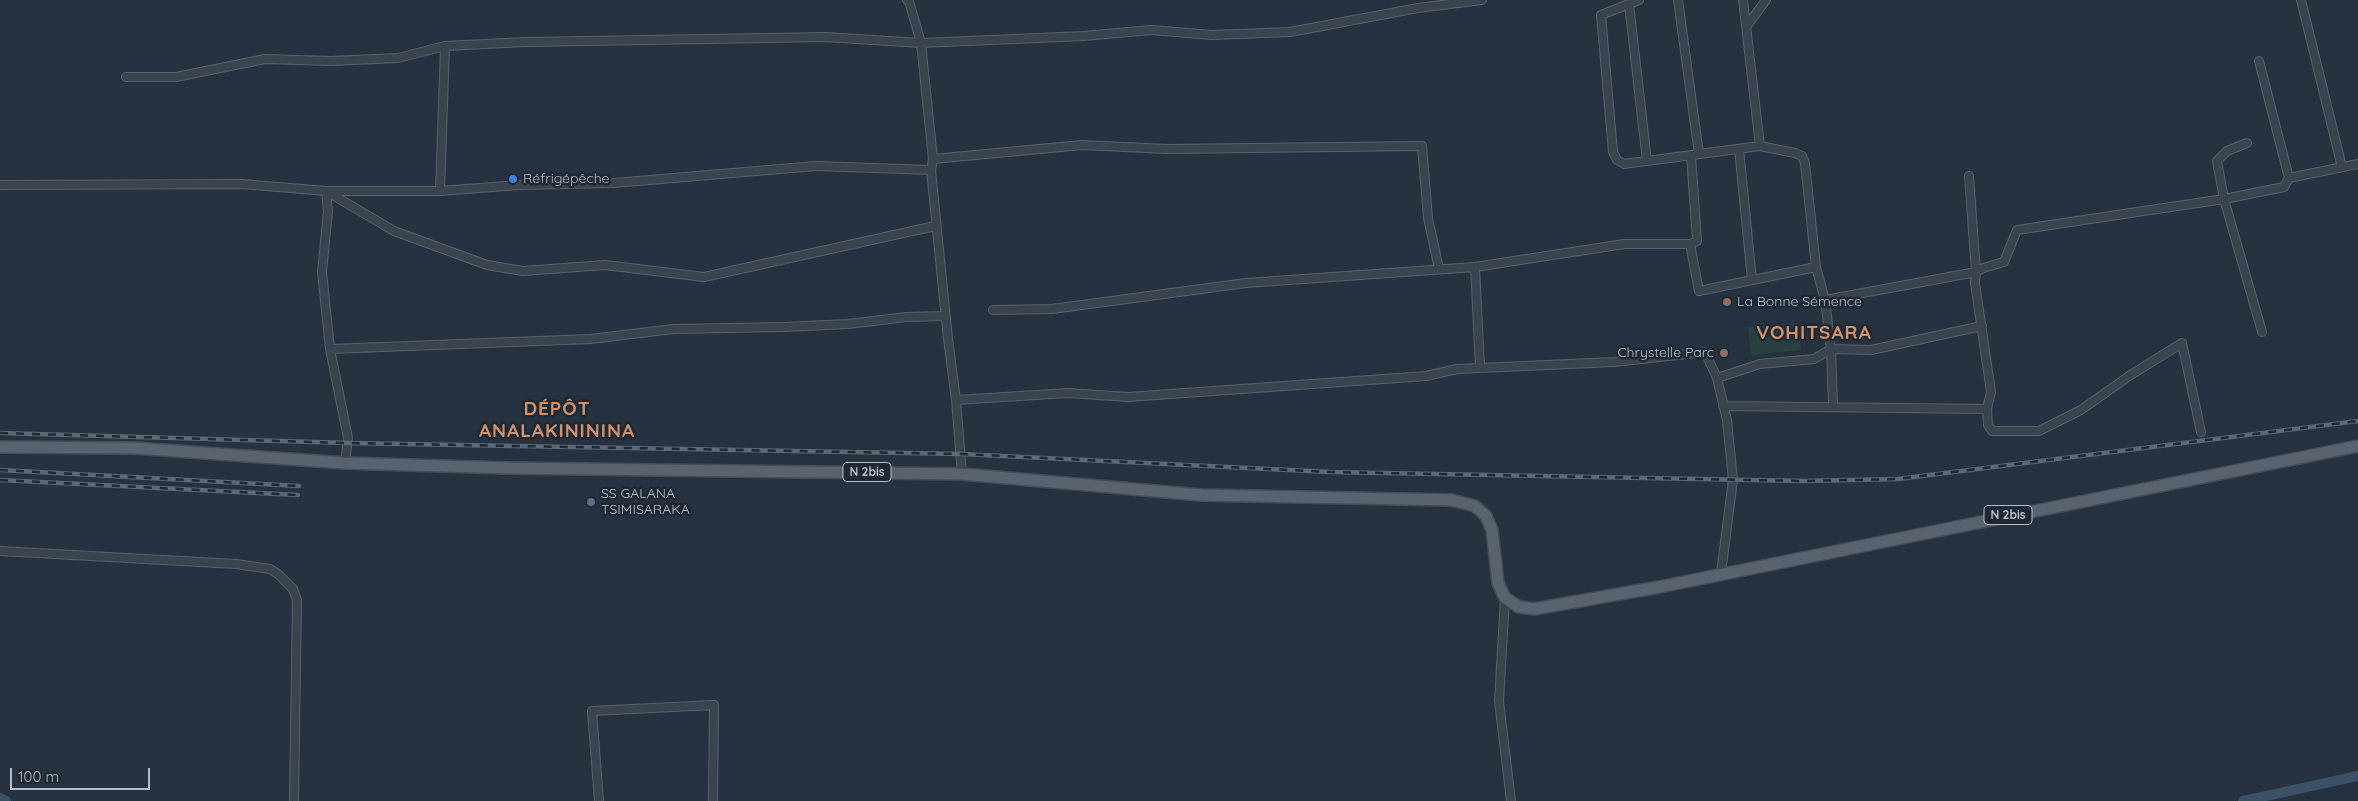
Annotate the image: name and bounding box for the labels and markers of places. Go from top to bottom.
place label: Réfrigépêche [523,171,610,187]
marker: Réfrigépêche [507,173,519,185]
place label: La Bonne Sémence [1737,294,1862,310]
marker: La Bonne Sémence [1721,296,1733,308]
place label: Chrystelle Parc [1617,345,1714,361]
marker: Chrystelle Parc [1718,347,1730,359]
place label: SS GALANA TSIMISARAKA [601,486,690,518]
marker: SS GALANA TSIMISARAKA [585,496,597,508]

